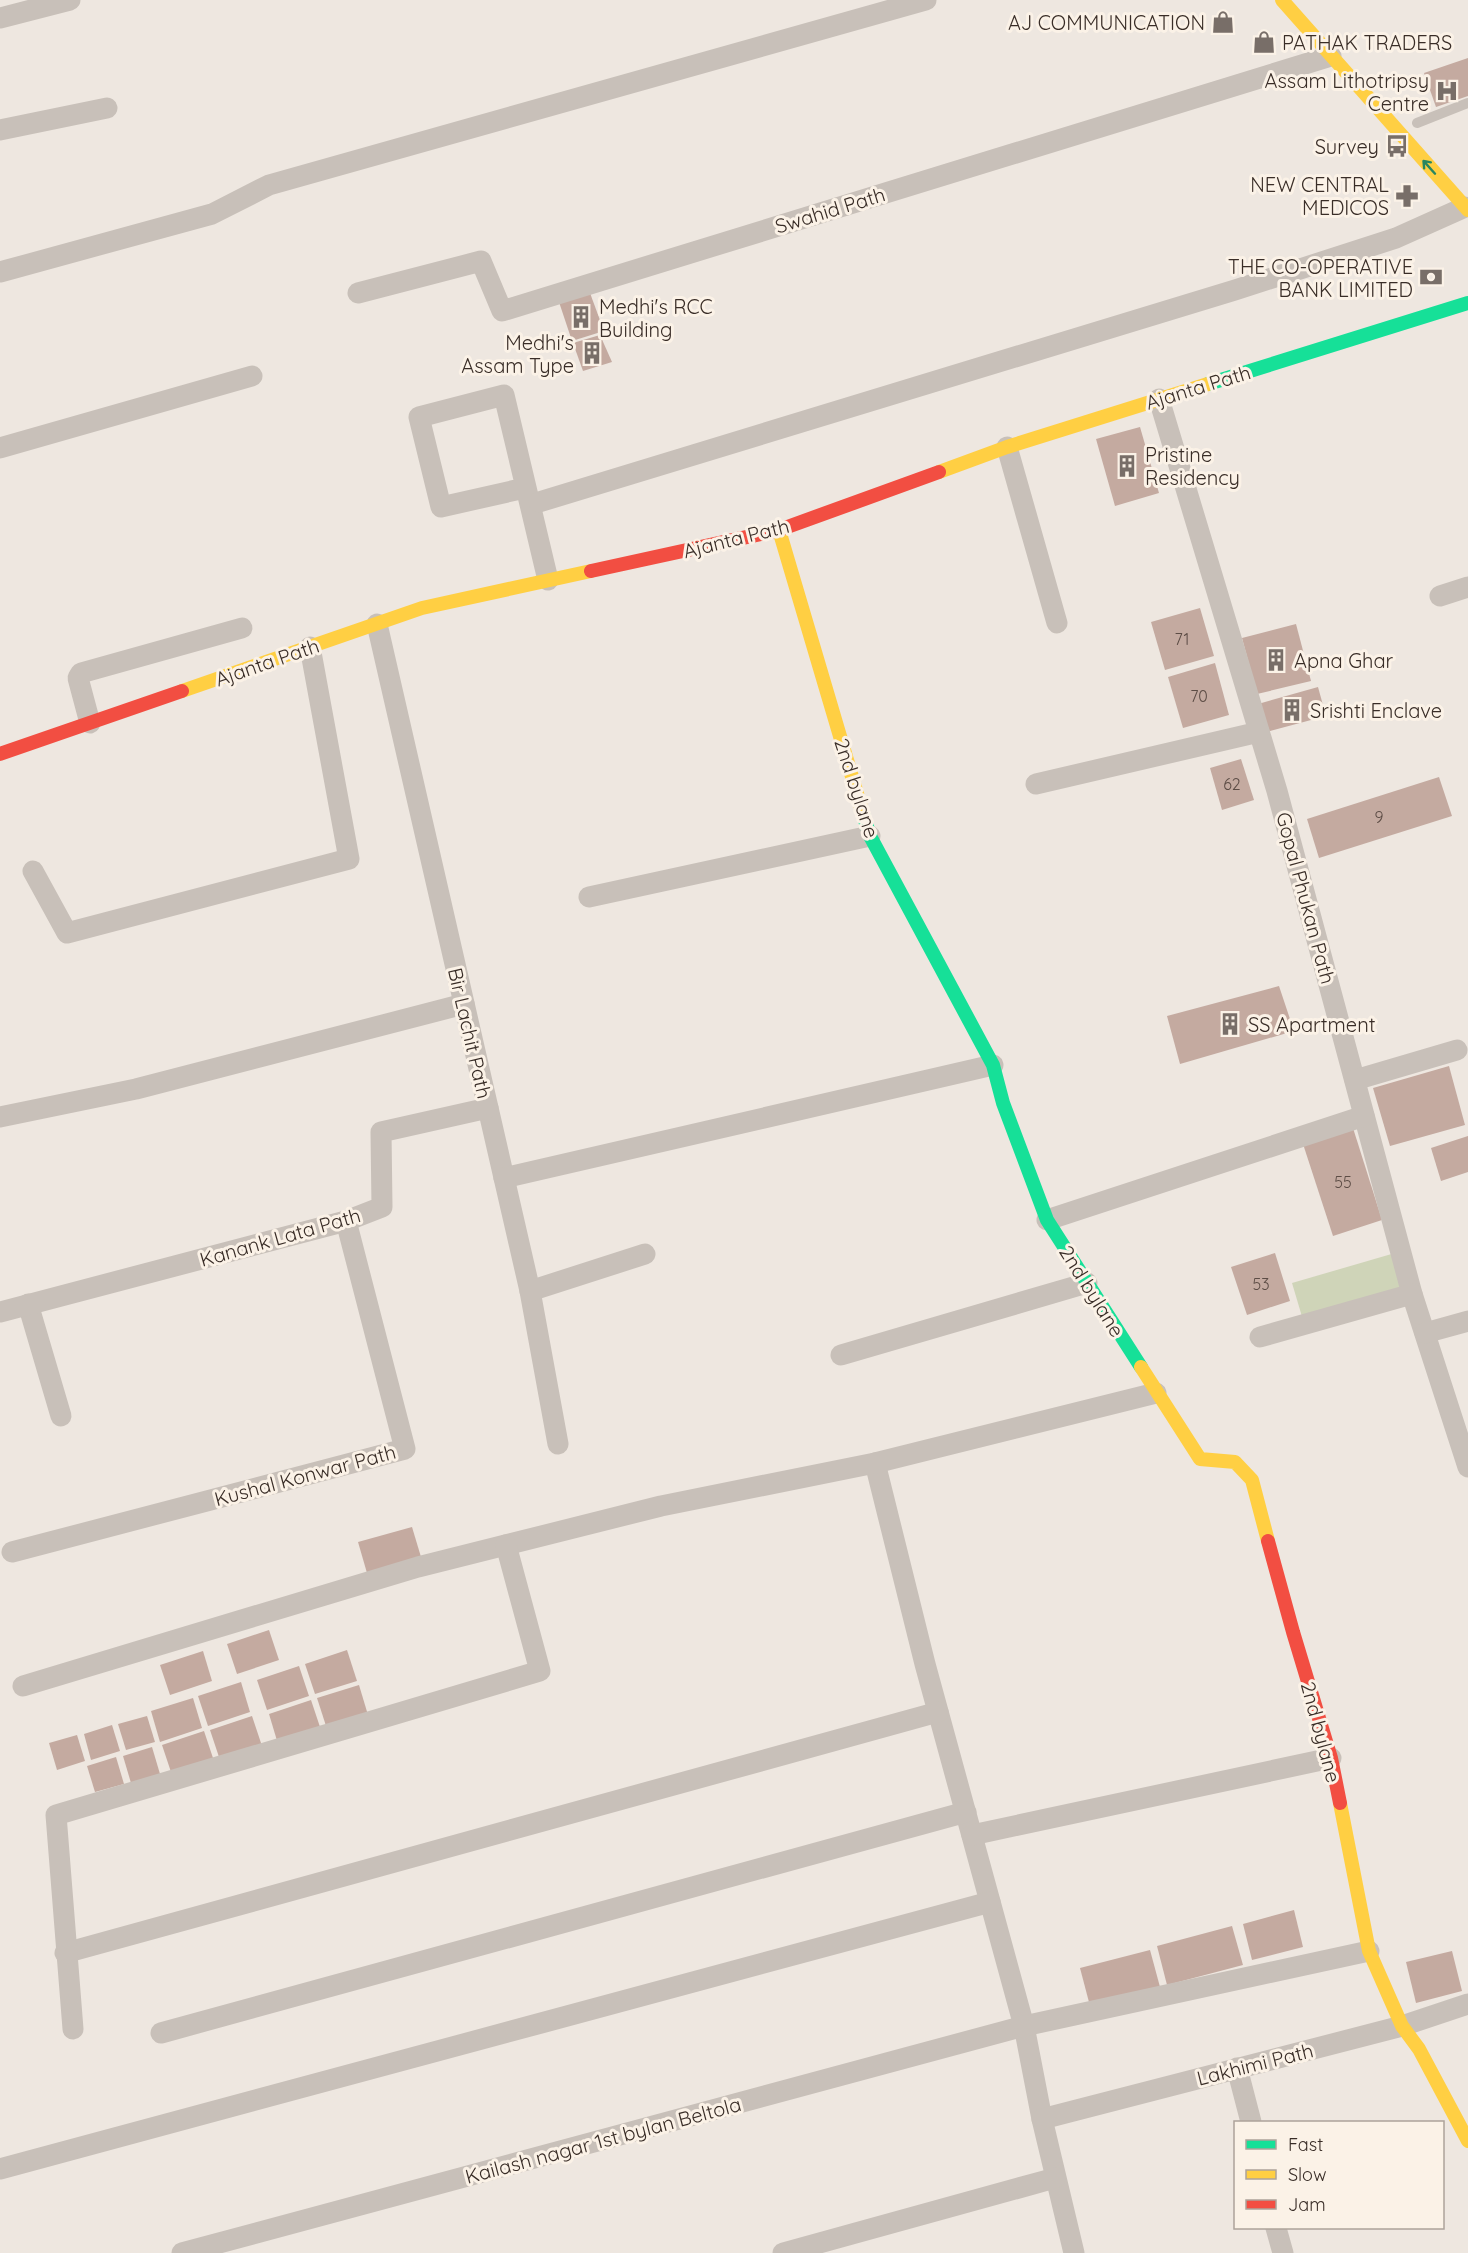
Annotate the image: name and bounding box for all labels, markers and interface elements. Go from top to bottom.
shop icon: AJ COMMUNICATION [1210,9,1236,35]
place label: AJ COMMUNICATION [1008,10,1205,35]
shop icon: PATHAK TRADERS [1251,29,1277,55]
place label: PATHAK TRADERS [1282,30,1452,55]
place label: Assam Lithotripsy Centre [1265,68,1429,116]
hospital icon: Assam Lithotripsy Centre [1434,78,1460,104]
bus stop icon: Survey [1384,133,1410,159]
place label: Survey [1315,134,1379,159]
one-way arrow [1422,159,1436,174]
place label: NEW CENTRAL MEDICOS [1250,172,1389,220]
street label: Swahid Path [772,181,888,239]
pharmacy icon: NEW CENTRAL MEDICOS [1394,183,1420,209]
place label: THE CO-OPERATIVE BANK LIMITED [1228,254,1413,302]
bank icon: THE CO-OPERATIVE BANK LIMITED [1418,264,1444,290]
place label: Medhi's RCC Building [599,294,713,342]
building icon: Medhi's RCC Building [568,304,594,330]
place label: Medhi's Assam Type [461,330,574,378]
building icon: Medhi's Assam Type [579,340,605,366]
street label: Ajanta Path [1142,359,1254,415]
place label: Pristine Residency [1145,442,1240,490]
building icon: Pristine Residency [1114,453,1140,479]
street label: Ajanta Path [680,513,792,563]
house number: 71 [1175,629,1189,649]
street label: Ajanta Path [212,633,322,691]
building icon: Apna Ghar [1263,647,1289,673]
place label: Apna Ghar [1294,648,1394,673]
house number: 70 [1190,686,1208,706]
building icon: Srishti Enclave [1279,697,1305,723]
place label: Srishti Enclave [1310,698,1442,723]
street label: 2nd bylane [829,735,885,841]
house number: 62 [1223,774,1241,794]
house number: 9 [1375,807,1384,827]
street label: Gopal Phukan Path [1271,809,1341,987]
street label: Bir Lachit Path [443,965,497,1101]
building icon: SS Apartment [1217,1011,1243,1037]
place label: SS Apartment [1248,1012,1376,1037]
house number: 55 [1334,1172,1352,1192]
street label: Kanank Lata Path [197,1202,363,1272]
street label: 2nd bylane [1054,1241,1130,1341]
house number: 53 [1252,1274,1270,1294]
street label: Kushal Konwar Path [212,1439,398,1511]
street label: 2nd bylane [1296,1679,1346,1785]
street label: Lakhimi Path [1194,2037,1316,2091]
street label: Kailash nagar 1st bylan Beltola [462,2091,744,2189]
legend [1234,2121,1444,2229]
text: Fast [1288,2133,1323,2156]
text: Slow [1288,2163,1326,2186]
text: Jam [1288,2193,1326,2216]

